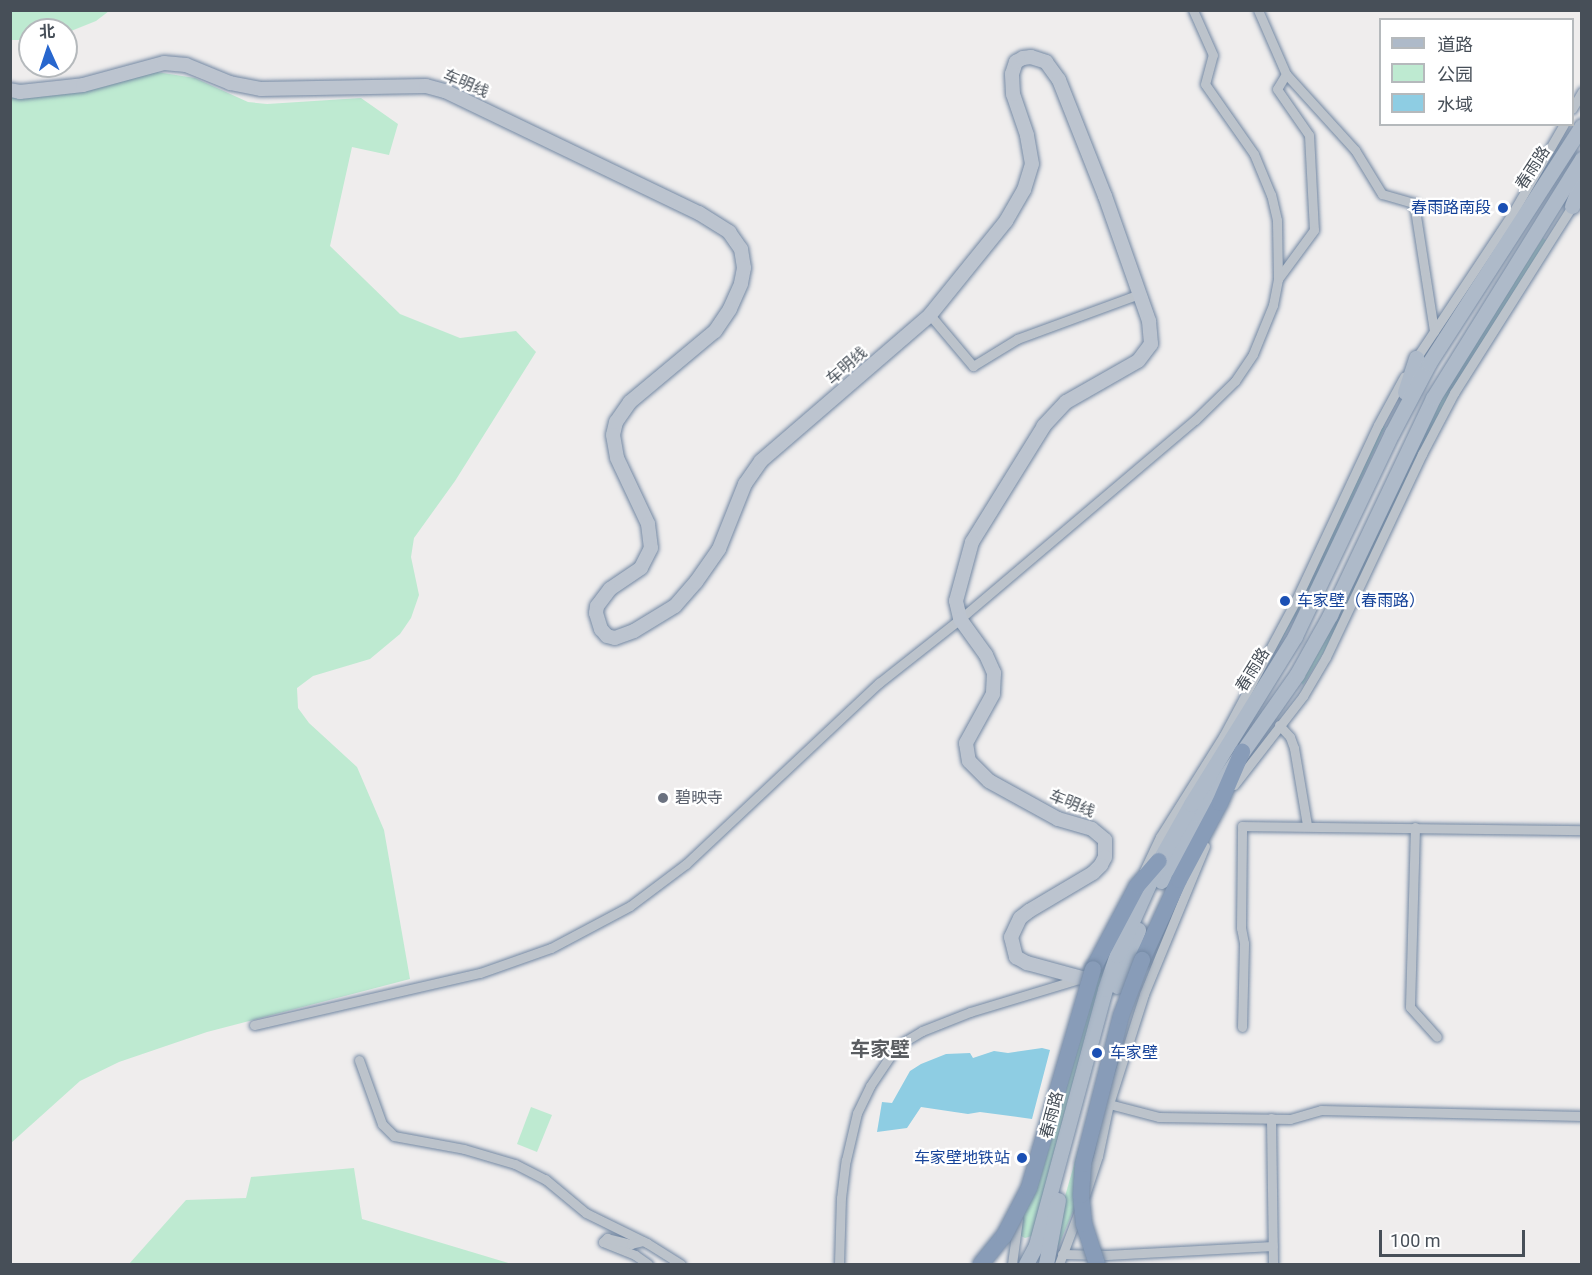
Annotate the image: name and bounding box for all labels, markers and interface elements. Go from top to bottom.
north arrow [18,18,78,78]
legend [1379,18,1574,126]
text: 北 [39,22,56,41]
text: 道路 [1437,34,1473,55]
text: 公园 [1437,64,1473,85]
street label: 车明线 [440,66,492,102]
text: 水域 [1437,94,1473,115]
street label: 春雨路 [1512,143,1554,193]
place label: 春雨路南段 [1411,198,1491,218]
marker: 春雨路南段 [1496,201,1510,215]
street label: 车明线 [823,343,871,389]
place label: 车家壁（春雨路） [1297,591,1425,611]
marker: 车家壁（春雨路） [1278,594,1292,608]
street label: 春雨路 [1232,645,1274,695]
street label: 车明线 [1046,786,1098,822]
place label: 碧映寺 [675,788,723,808]
marker: 碧映寺 [656,791,670,805]
district label: 车家壁 [850,1037,910,1061]
place label: 车家壁 [1110,1043,1158,1063]
marker: 车家壁 [1088,1044,1106,1062]
street label: 春雨路 [1037,1089,1067,1141]
place label: 车家壁地铁站 [914,1148,1010,1168]
marker: 车家壁地铁站 [1015,1151,1029,1165]
scale bar [1382,1218,1528,1256]
text: 100 m [1390,1230,1441,1251]

